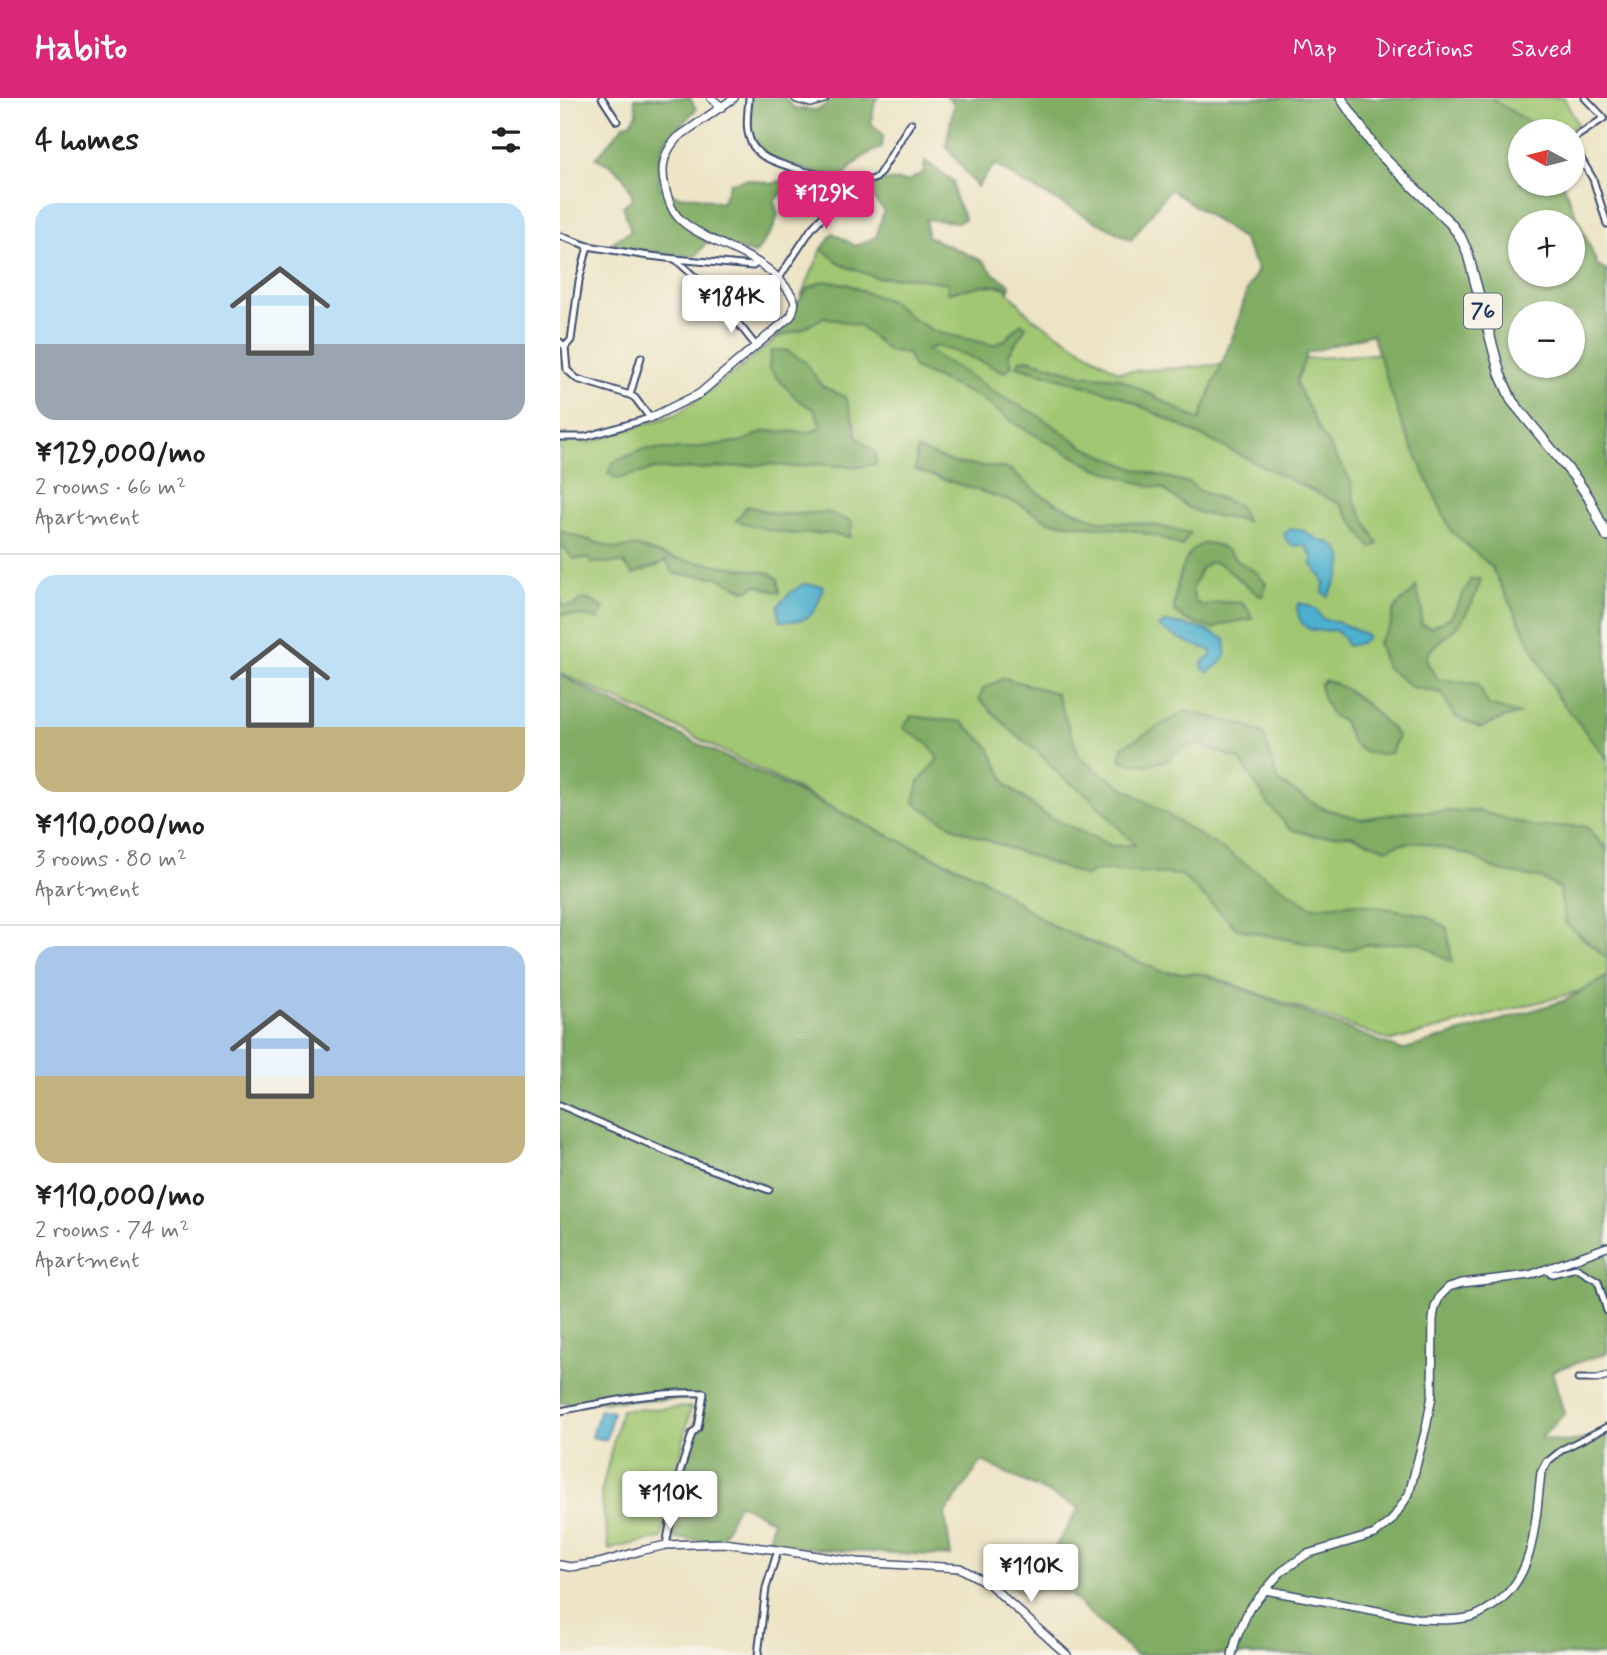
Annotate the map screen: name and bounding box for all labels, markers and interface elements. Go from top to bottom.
text: Habito [35,27,127,71]
text: Map [1293,34,1337,65]
text: Directions [1375,34,1473,65]
text: Saved [1511,34,1572,65]
north arrow [1508,119,1586,196]
map controls [1508,119,1585,378]
text: 4 homes [35,121,139,160]
icon: filters [487,121,525,159]
pin: ¥129K [777,172,875,231]
text: ¥129K [794,179,858,209]
button: + [1508,210,1585,287]
icon: home [217,248,343,374]
pin: ¥184K [682,275,780,335]
text: ¥184K [698,283,764,313]
road number: 76 [1464,294,1502,328]
button: − [1508,301,1585,378]
text: ¥129,000/mo [35,434,206,473]
text: 2 rooms · 66 m² [35,473,186,503]
text: Apartment [35,503,140,533]
icon: home [217,620,343,746]
text: ¥110,000/mo [35,806,205,845]
text: 3 rooms · 80 m² [35,845,187,875]
text: Apartment [35,875,140,905]
icon: home [217,991,343,1117]
text: ¥110,000/mo [35,1177,205,1216]
text: 2 rooms · 74 m² [35,1216,190,1246]
text: Apartment [35,1246,140,1276]
pin: ¥110K [621,1472,719,1531]
text: ¥110K [638,1479,702,1509]
pin: ¥110K [982,1544,1080,1604]
text: ¥110K [999,1552,1063,1582]

